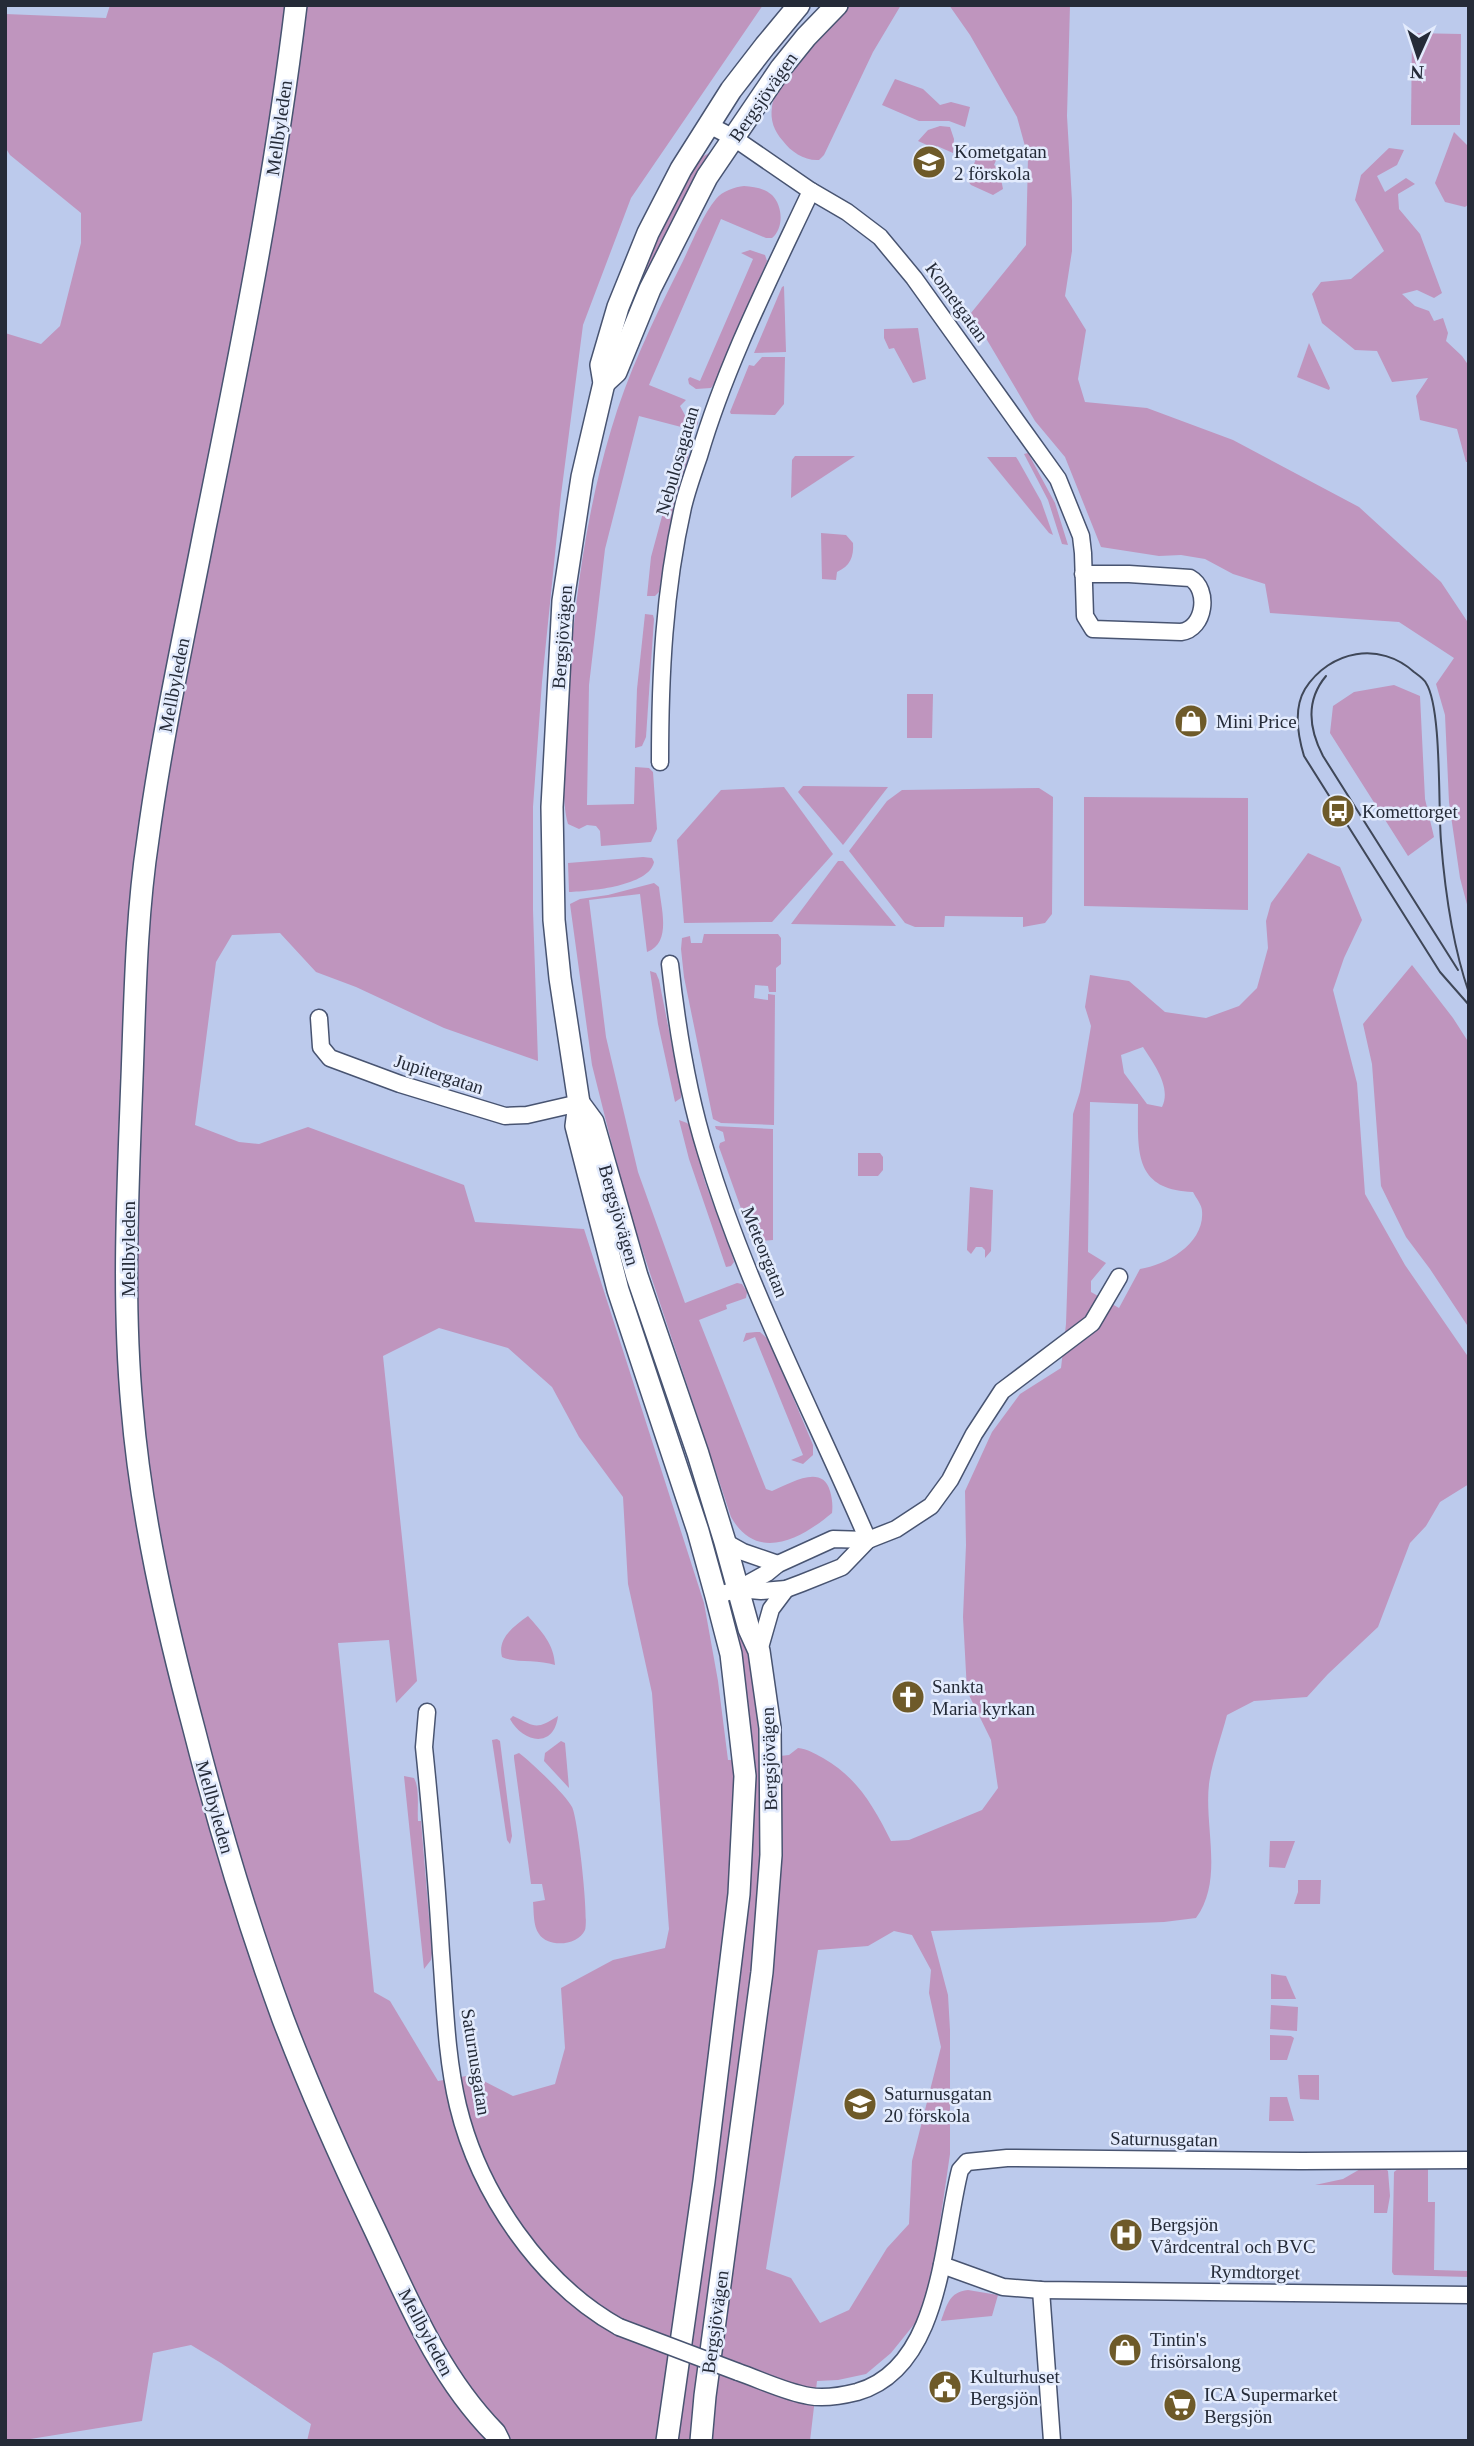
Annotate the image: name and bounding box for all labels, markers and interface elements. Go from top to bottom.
north arrow [1383,21,1453,91]
street label: Bergsjövägen [725,48,802,146]
text: N [1409,62,1425,83]
street label: Mellbyleden [262,78,296,177]
place label: Kometgatan 2 förskola [954,141,1047,184]
school or university icon: Kometgatan 2 förskola [910,143,948,181]
street label: Kometgatan [921,258,993,346]
street label: Nebulosagatan [651,403,703,518]
street label: Bergsjövägen [548,584,576,690]
street label: Mellbyleden [155,635,194,734]
shop icon: Mini Price [1172,702,1210,740]
place label: Mini Price [1216,711,1297,732]
bus stop icon: Komettorget [1319,792,1357,830]
place label: Komettorget [1362,801,1458,822]
street label: Jupitergatan [392,1050,487,1098]
street label: Bergsjövägen [595,1162,644,1268]
street label: Mellbyleden [118,1200,139,1297]
street label: Meteorgatan [737,1204,793,1301]
place label: Sankta Maria kyrkan [932,1676,1035,1719]
church icon: Sankta Maria kyrkan [889,1678,927,1716]
street label: Bergsjövägen [757,1706,781,1811]
street label: Mellbyleden [192,1758,238,1857]
street label: Saturnusgatan [457,2007,495,2117]
place label: Saturnusgatan 20 förskola [884,2083,992,2126]
school or university icon: Saturnusgatan 20 förskola [841,2085,879,2123]
street label: Saturnusgatan [1110,2128,1218,2150]
place label: Bergsjön Vårdcentral och BVC [1150,2214,1316,2257]
hospital icon: Bergsjön Vårdcentral och BVC [1107,2216,1145,2254]
street label: Rymdtorget [1210,2261,1301,2283]
street label: Bergsjövägen [697,2268,733,2375]
street label: Mellbyleden [394,2285,458,2380]
place label: Tintin's frisörsalong [1150,2329,1241,2372]
shop icon: Tintin's frisörsalong [1106,2331,1144,2369]
place label: Kulturhuset Bergsjön [970,2366,1060,2409]
public building icon: Kulturhuset Bergsjön [926,2368,964,2406]
place label: ICA Supermarket Bergsjön [1204,2384,1338,2427]
supermarket icon: ICA Supermarket Bergsjön [1161,2386,1199,2424]

